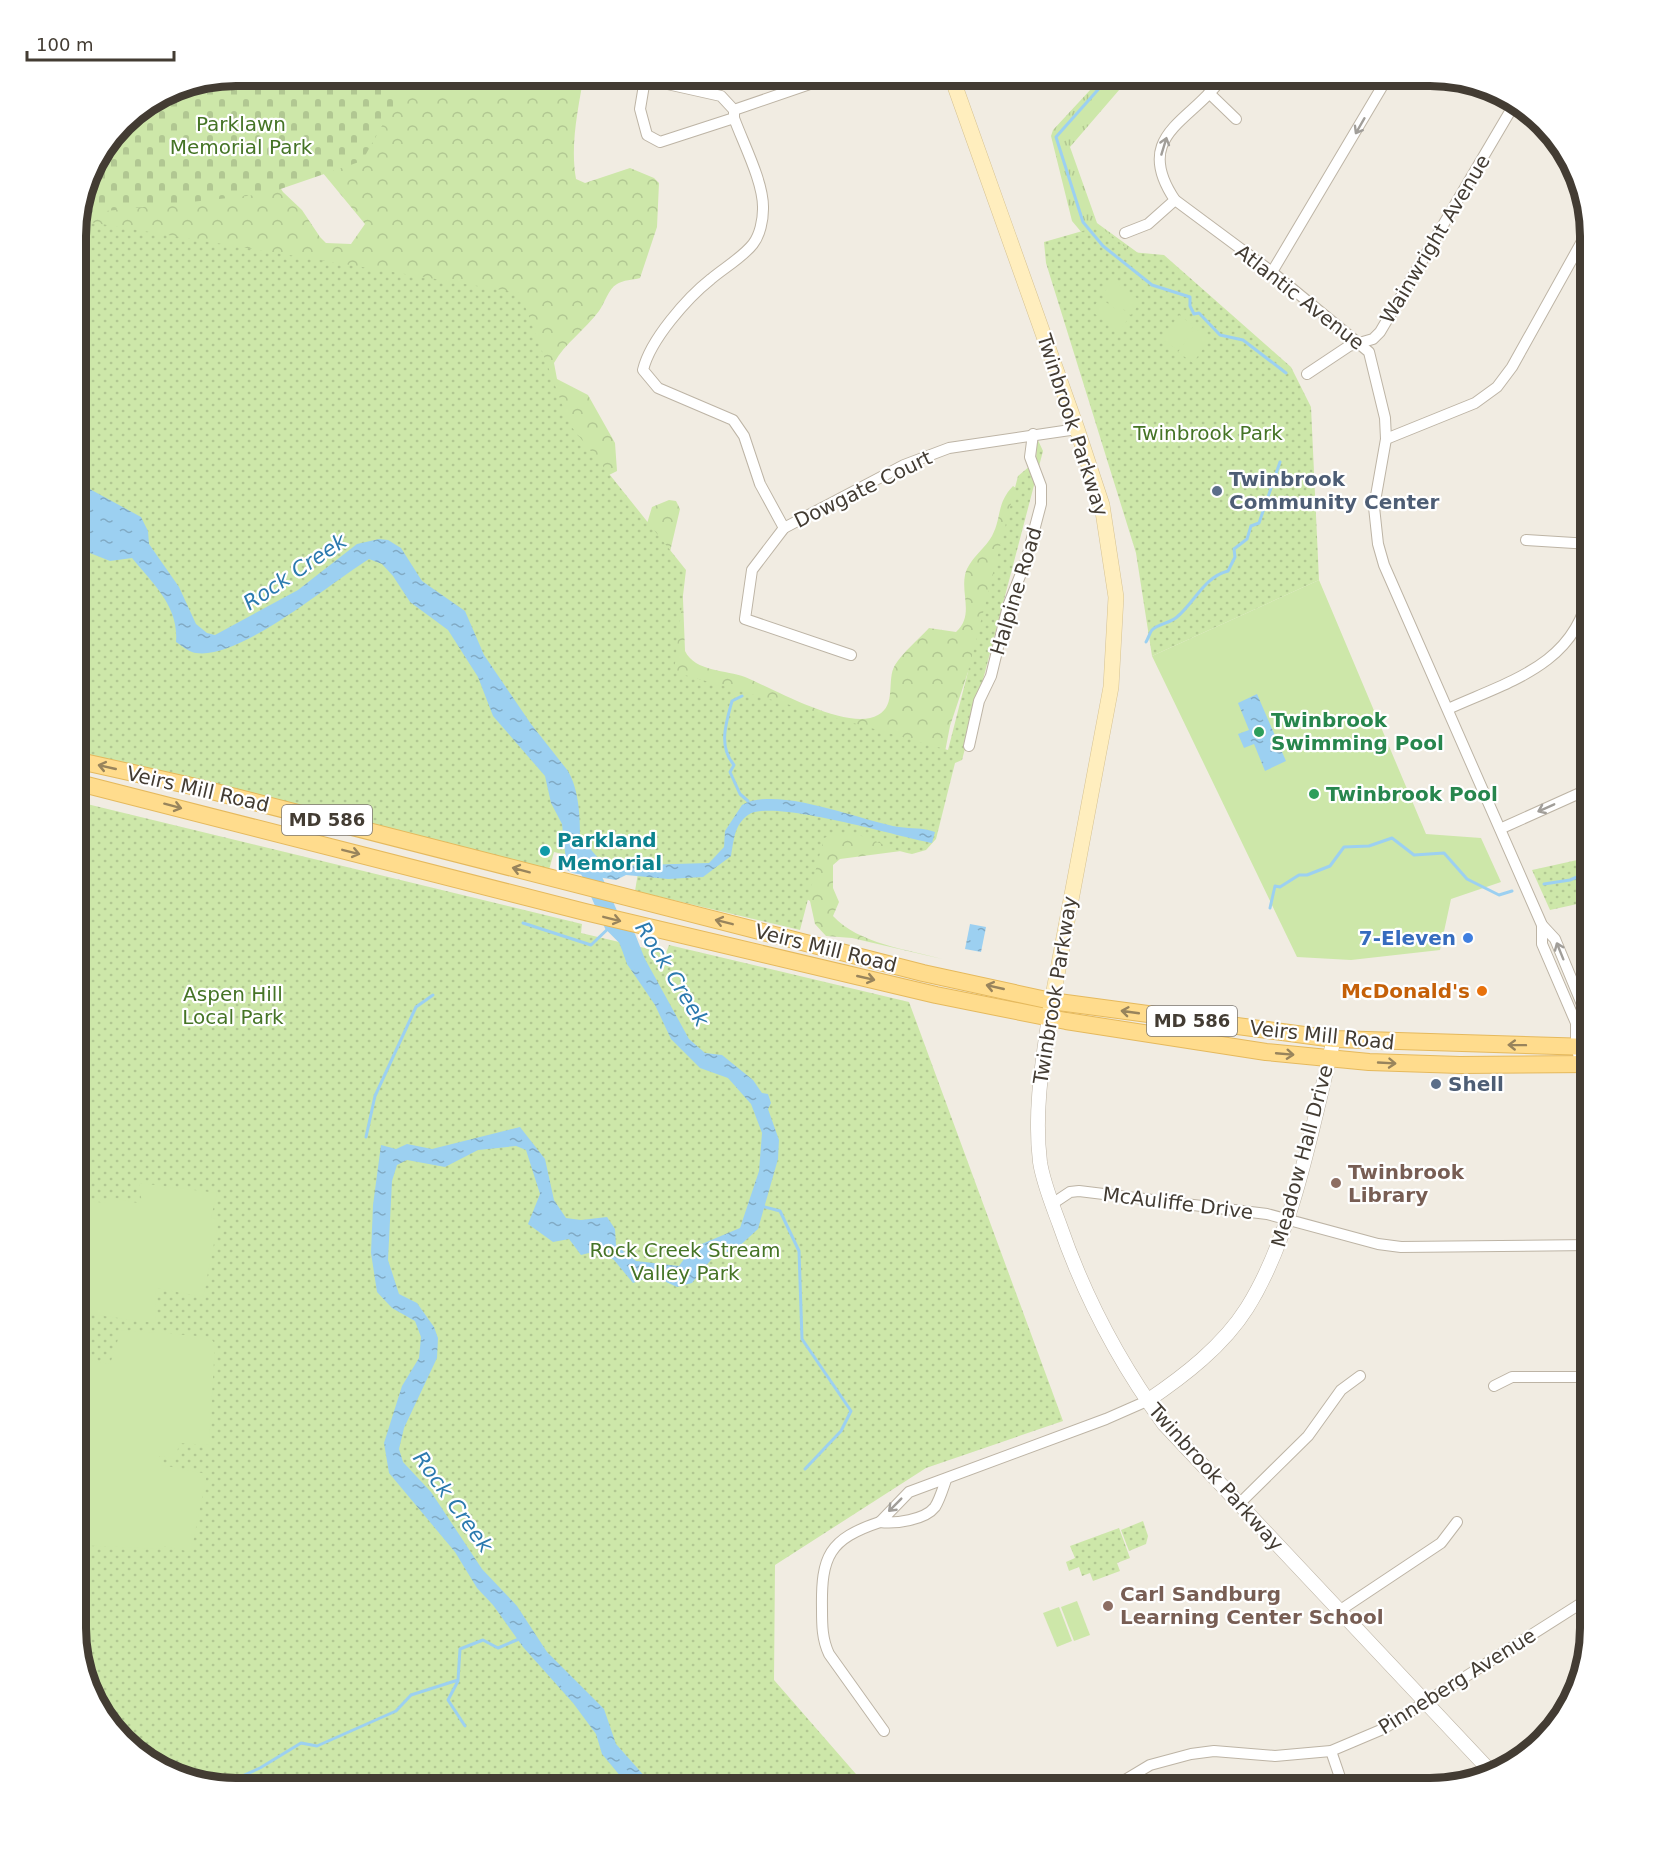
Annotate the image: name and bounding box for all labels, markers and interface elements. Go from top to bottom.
scale bar [27,24,174,62]
text: 100 m [36,34,94,55]
park label: Parklawn Memorial Park [170,112,313,159]
one-way arrow [1354,117,1366,134]
one-way arrow [1159,137,1170,156]
street label: Wainwright Avenue [1375,150,1495,328]
street label: Atlantic Avenue [1231,239,1369,355]
street label: Twinbrook Parkway [1032,330,1114,519]
park label: Twinbrook Park [1132,421,1283,445]
street label: Dowgate Court [790,445,936,533]
place label: Twinbrook Community Center [1229,467,1440,514]
marker: Twinbrook Community Center [1210,484,1224,498]
street label: Halpine Road [985,524,1047,658]
water label: Rock Creek [239,528,352,615]
place label: Twinbrook Swimming Pool [1271,708,1444,755]
marker: Twinbrook Swimming Pool [1252,725,1266,739]
one-way arrow [98,761,117,772]
street label: Veirs Mill Road [124,761,272,817]
place label: Twinbrook Pool [1326,782,1498,806]
marker: Twinbrook Pool [1307,787,1321,801]
one-way arrow [163,800,182,812]
one-way arrow [1538,803,1556,814]
road number: MD 586 [282,805,372,835]
place label: Parkland Memorial [557,828,662,875]
marker: Parkland Memorial [538,844,552,858]
one-way arrow [341,846,360,858]
one-way arrow [511,863,530,875]
street label: Twinbrook Parkway [1028,894,1082,1087]
one-way arrow [602,913,621,925]
one-way arrow [714,916,733,928]
water label: Rock Creek [630,917,714,1032]
street label: Veirs Mill Road [753,919,899,977]
place label: 7-Eleven [1359,926,1456,950]
marker: 7-Eleven [1461,931,1475,945]
one-way arrow [1553,942,1564,960]
one-way arrow [857,973,876,985]
place label: McDonald's [1341,979,1470,1003]
one-way arrow [985,981,1004,993]
park label: Aspen Hill Local Park [182,982,284,1029]
marker: McDonald's [1475,984,1489,998]
road number: MD 586 [1147,1006,1237,1036]
one-way arrow [1120,1007,1140,1018]
street label: Veirs Mill Road [1248,1015,1396,1055]
one-way arrow [1508,1039,1528,1050]
one-way arrow [1274,1049,1294,1060]
one-way arrow [1377,1057,1397,1068]
street label: Meadow Hall Drive [1266,1062,1338,1250]
place label: Shell [1448,1072,1504,1096]
marker: Shell [1429,1077,1443,1091]
place label: Twinbrook Library [1348,1160,1465,1207]
marker: Twinbrook Library [1329,1176,1343,1190]
street label: McAuliffe Drive [1101,1182,1255,1224]
park label: Rock Creek Stream Valley Park [590,1238,780,1285]
street label: Twinbrook Parkway [1143,1398,1289,1556]
water label: Rock Creek [408,1447,498,1558]
one-way arrow [888,1498,903,1513]
place label: Carl Sandburg Learning Center School [1120,1582,1384,1629]
marker: Carl Sandburg Learning Center School [1101,1599,1115,1613]
street label: Pinneberg Avenue [1374,1623,1540,1739]

